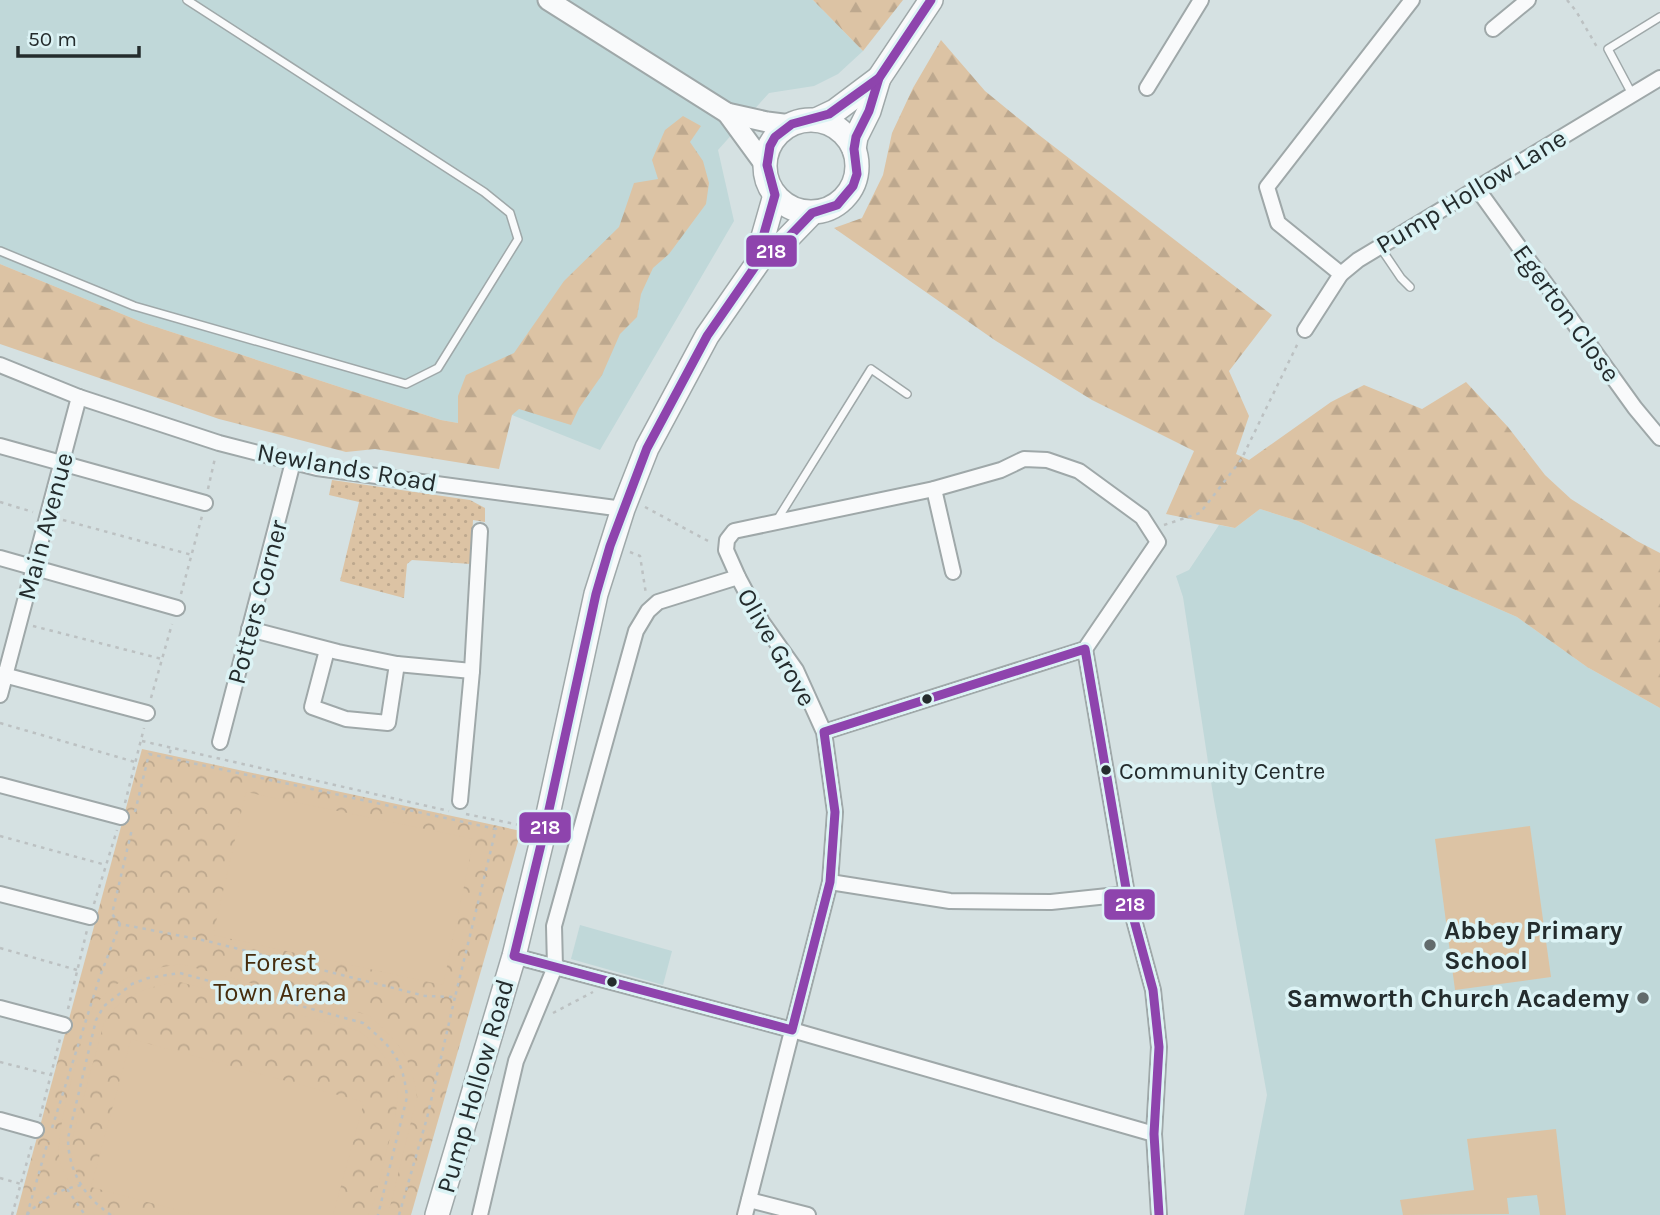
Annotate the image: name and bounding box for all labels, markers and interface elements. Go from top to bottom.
scale bar [18,14,138,58]
text: 50 m [28,27,77,51]
street label: Pump Hollow Lane [1370,122,1572,261]
line badge: 218 [745,234,798,268]
street label: Egerton Close [1506,239,1627,388]
text: 218 [756,241,786,263]
street label: Newlands Road [254,436,439,499]
street label: Main Avenue [11,449,80,603]
street label: Potters Corner [221,516,294,688]
street label: Olive Grove [730,583,823,712]
unlabelled marker [920,692,934,706]
place label: Community Centre [1119,757,1325,785]
marker: Community Centre [1099,763,1113,777]
line badge: 218 [518,811,572,844]
text: 218 [530,817,560,839]
line badge: 218 [1103,888,1156,921]
text: 218 [1115,894,1145,916]
place label: Abbey Primary School [1444,915,1623,976]
marker: Abbey Primary School [1422,937,1438,953]
park label: Forest Town Arena [213,947,347,1008]
unlabelled marker [605,975,619,989]
street label: Pump Hollow Road [430,976,521,1197]
place label: Samworth Church Academy [1286,983,1629,1014]
marker: Samworth Church Academy [1635,990,1651,1006]

